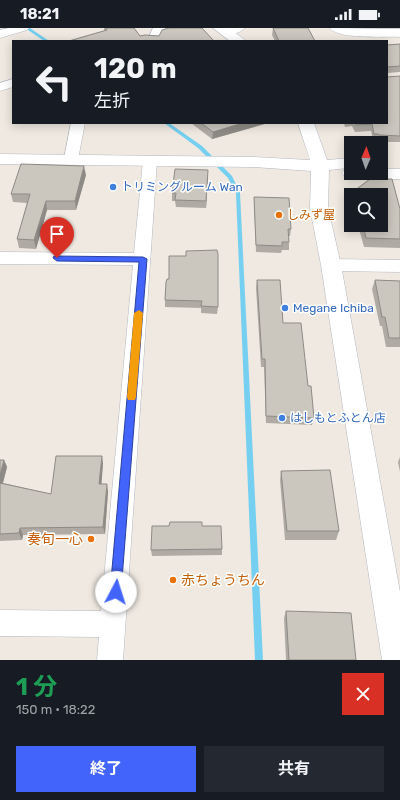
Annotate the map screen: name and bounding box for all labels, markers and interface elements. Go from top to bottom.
text: 18:21 [20,5,59,23]
text: 120 m [94,52,177,85]
icon: left [28,56,80,108]
text: 左折 [94,90,130,112]
north arrow [344,136,388,180]
map controls [344,136,388,232]
place label: トリミングルーム Wan [121,180,243,194]
marker: トリミングルーム Wan [108,182,118,192]
button: search [344,188,388,232]
place label: しみず屋 [287,208,335,222]
marker: しみず屋 [274,210,284,220]
pin [40,217,74,258]
icon: arrive [46,223,68,245]
place label: Megane Ichiba [293,301,374,315]
marker: Megane Ichiba [280,303,290,313]
place label: はしもとふとん店 [290,411,386,425]
marker: はしもとふとん店 [277,413,287,423]
place label: 奏旬一心 [27,531,83,548]
marker: 奏旬一心 [86,534,96,544]
position arrow [95,571,137,613]
place label: 赤ちょうちん [181,572,265,589]
marker: 赤ちょうちん [168,575,178,585]
text: 1 分 [16,673,57,701]
button: close [342,673,384,715]
text: 150 m · 18:22 [16,702,95,717]
button: 終了 [16,746,196,792]
button: 共有 [204,746,384,792]

